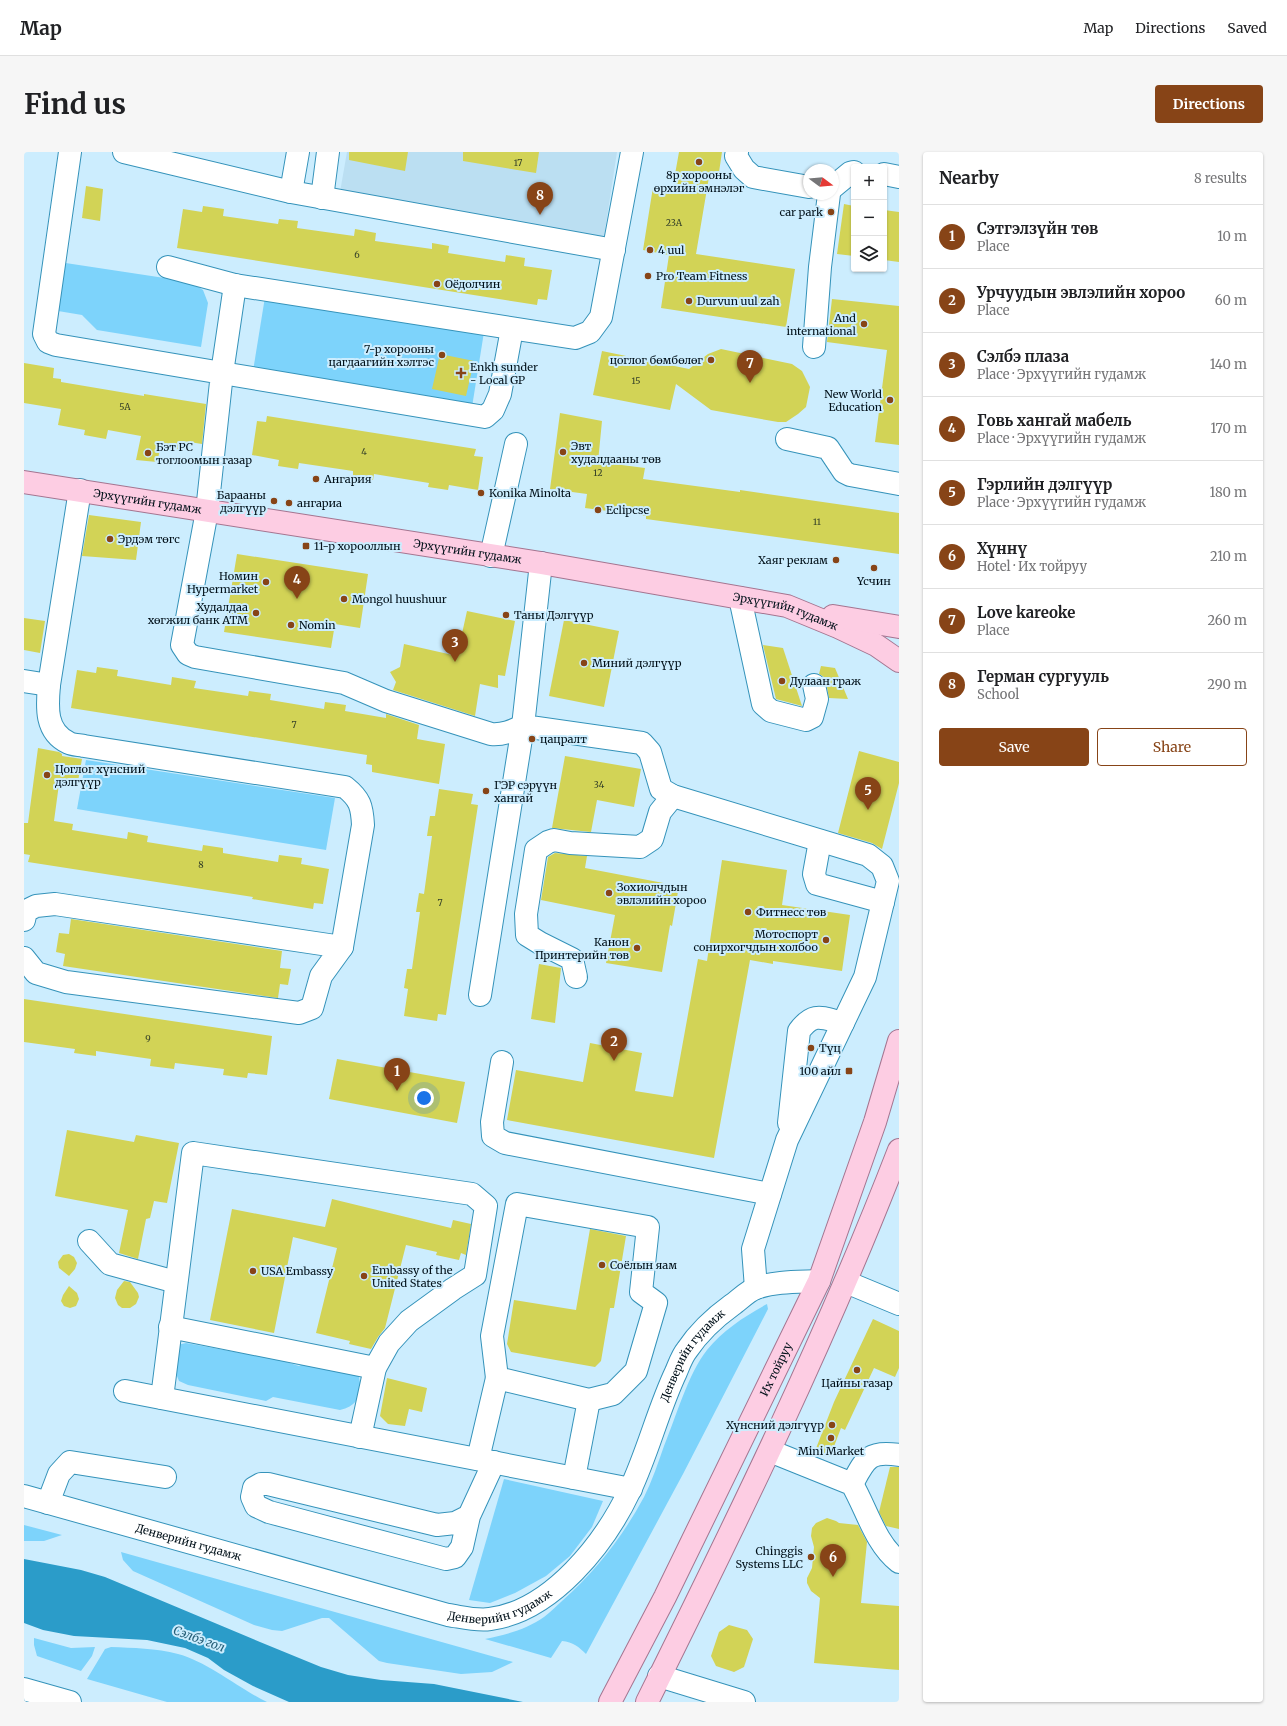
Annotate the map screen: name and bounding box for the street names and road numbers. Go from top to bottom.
street label: Эрхүүгийн гудамж [92,486,203,517]
street label: Эрхүүгийн гудамж [413,536,523,567]
street label: Эрхүүгийн гудамж [732,590,840,633]
street label: Денверийн гудамж [657,1306,728,1404]
street label: Их тойруу [757,1339,795,1398]
street label: Денверийн гудамж [134,1521,243,1564]
street label: Денверийн гудамж [447,1587,555,1627]

